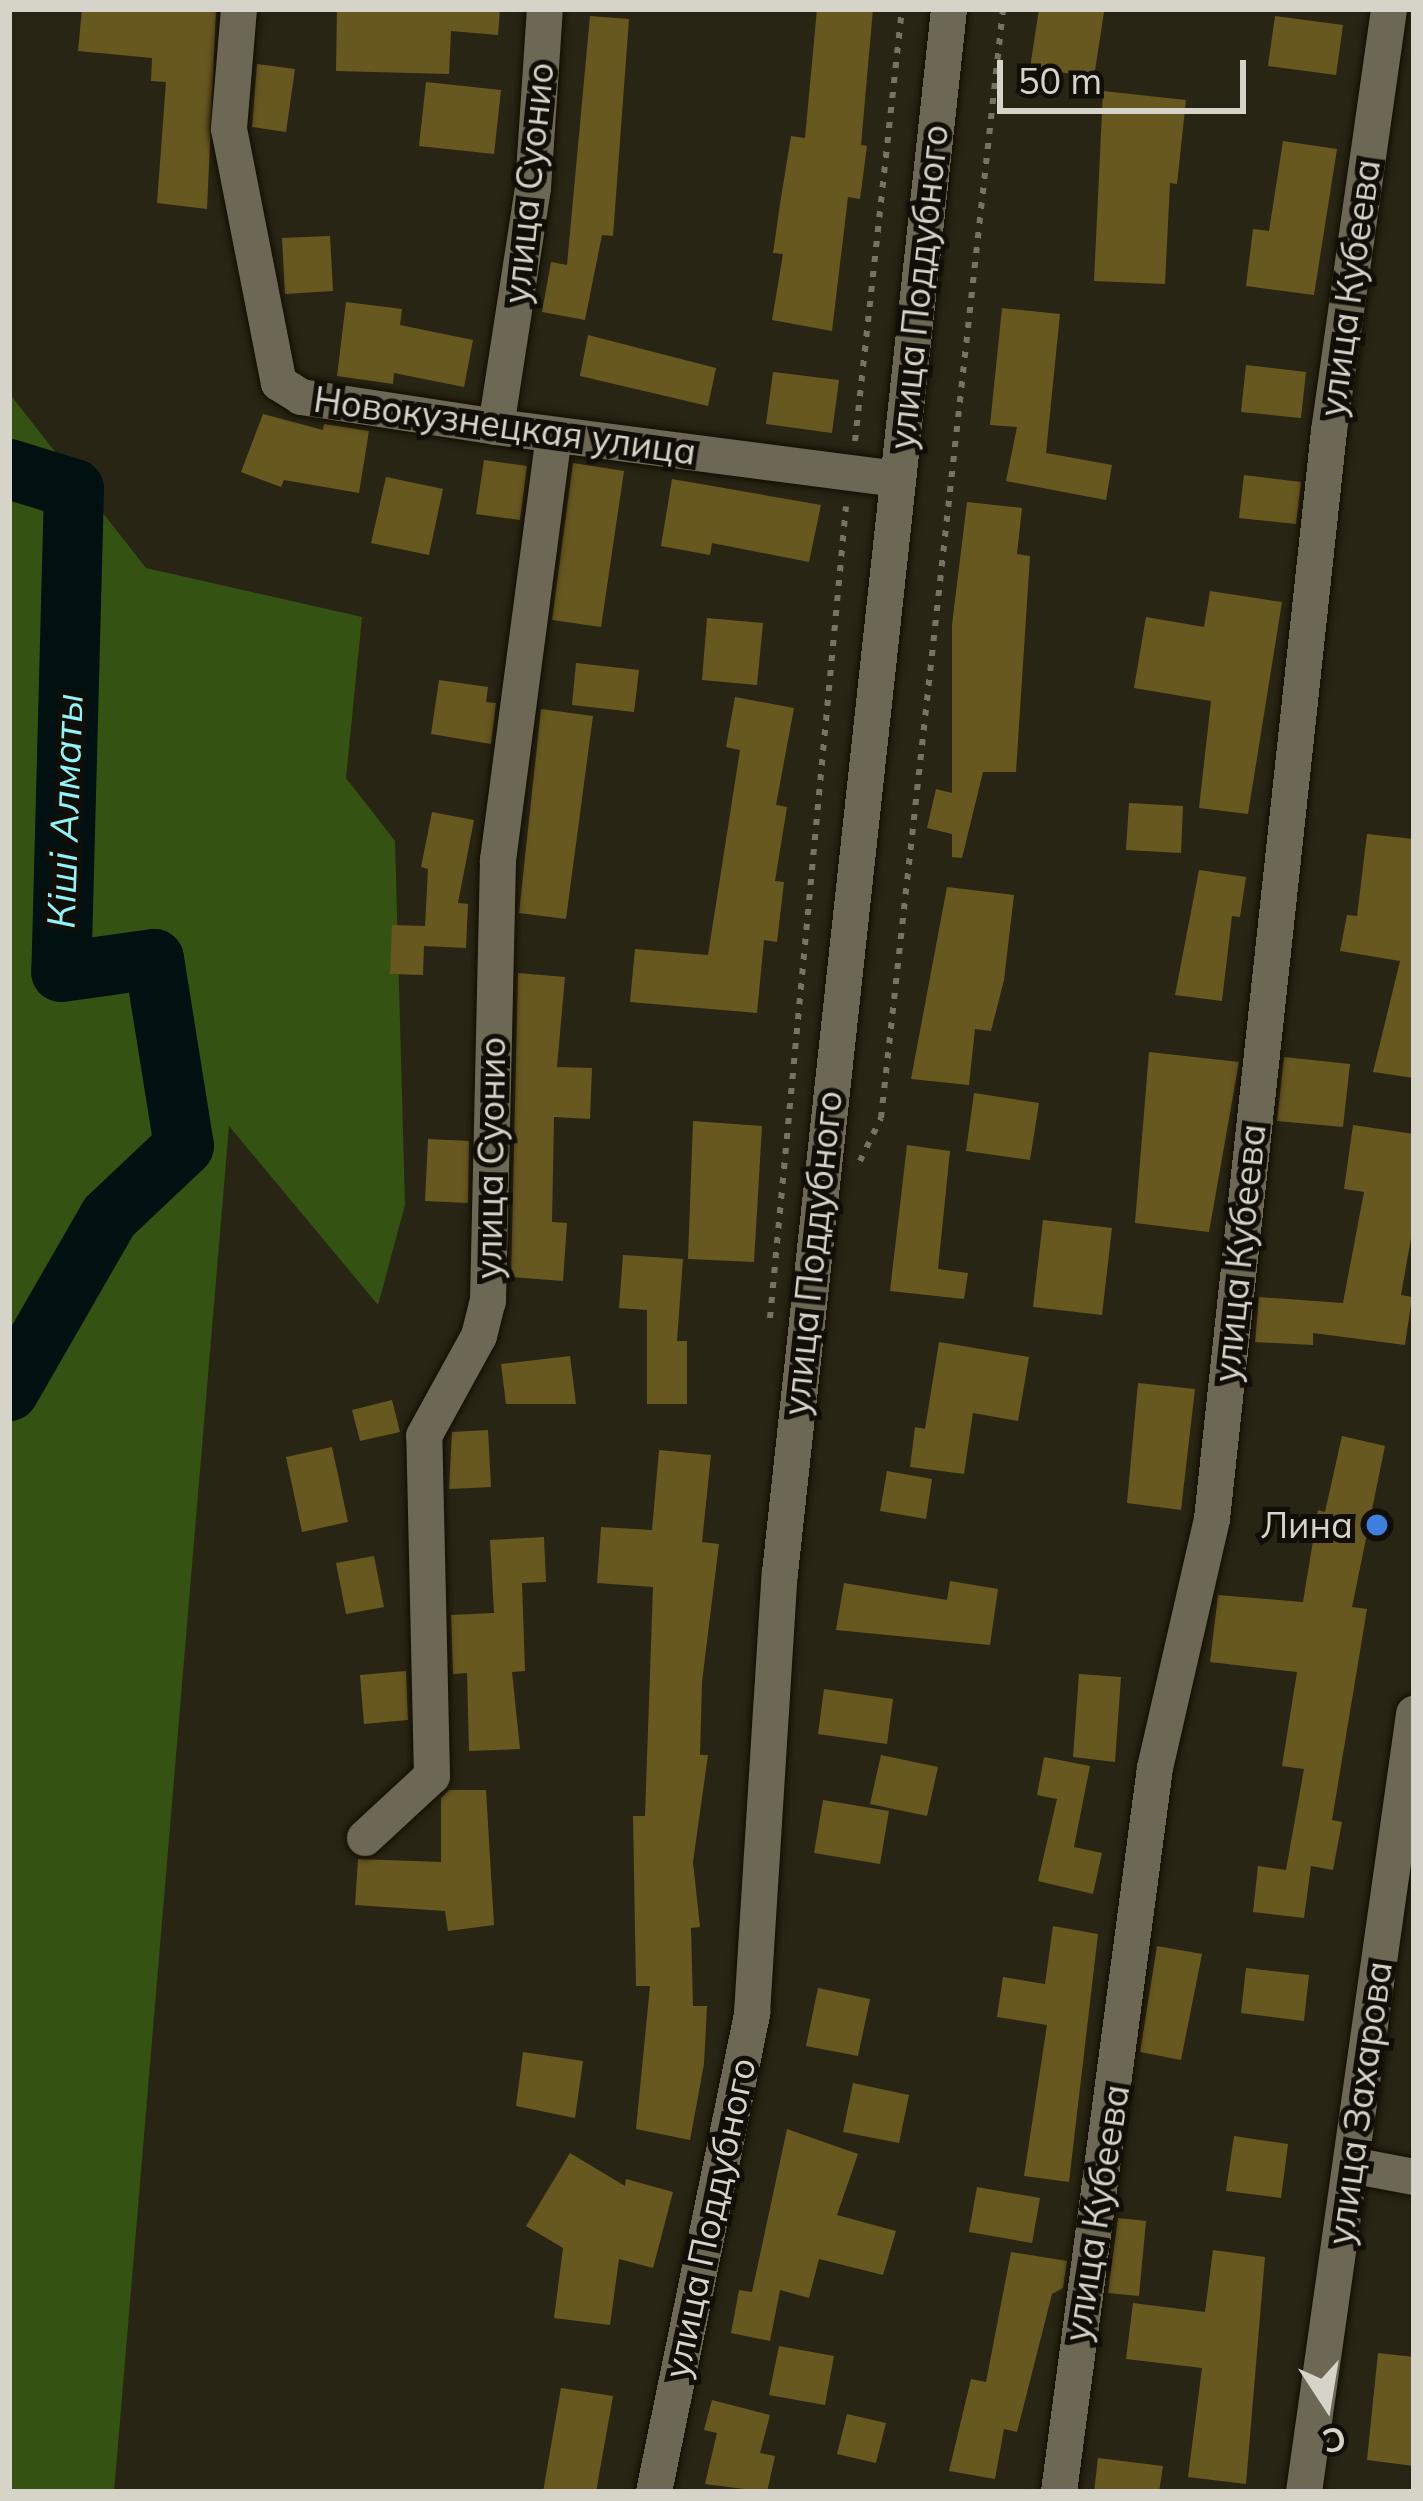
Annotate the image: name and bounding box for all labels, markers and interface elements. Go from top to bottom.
scale bar [1003,36,1252,110]
text: 50 m [1018,58,1102,103]
street label: улица Суонио [494,60,562,306]
street label: улица Поддубного [879,122,957,452]
street label: улица Кубеева [1310,157,1388,419]
street label: Новокузнецкая улица [311,377,699,473]
water label: Кіші Алматы [38,693,92,929]
street label: улица Суонио [466,1036,514,1280]
street label: улица Поддубного [773,1088,851,1418]
street label: улица Кубеева [1204,1122,1274,1384]
place label: Лина [1261,1503,1353,1547]
marker: Лина [1364,1512,1390,1538]
street label: улица Захарова [1318,1958,1400,2248]
street label: улица Поддубного [654,2054,764,2382]
street label: улица Кубеева [1054,2081,1138,2345]
north arrow [1267,2345,1387,2465]
text: С [1319,2418,1350,2463]

